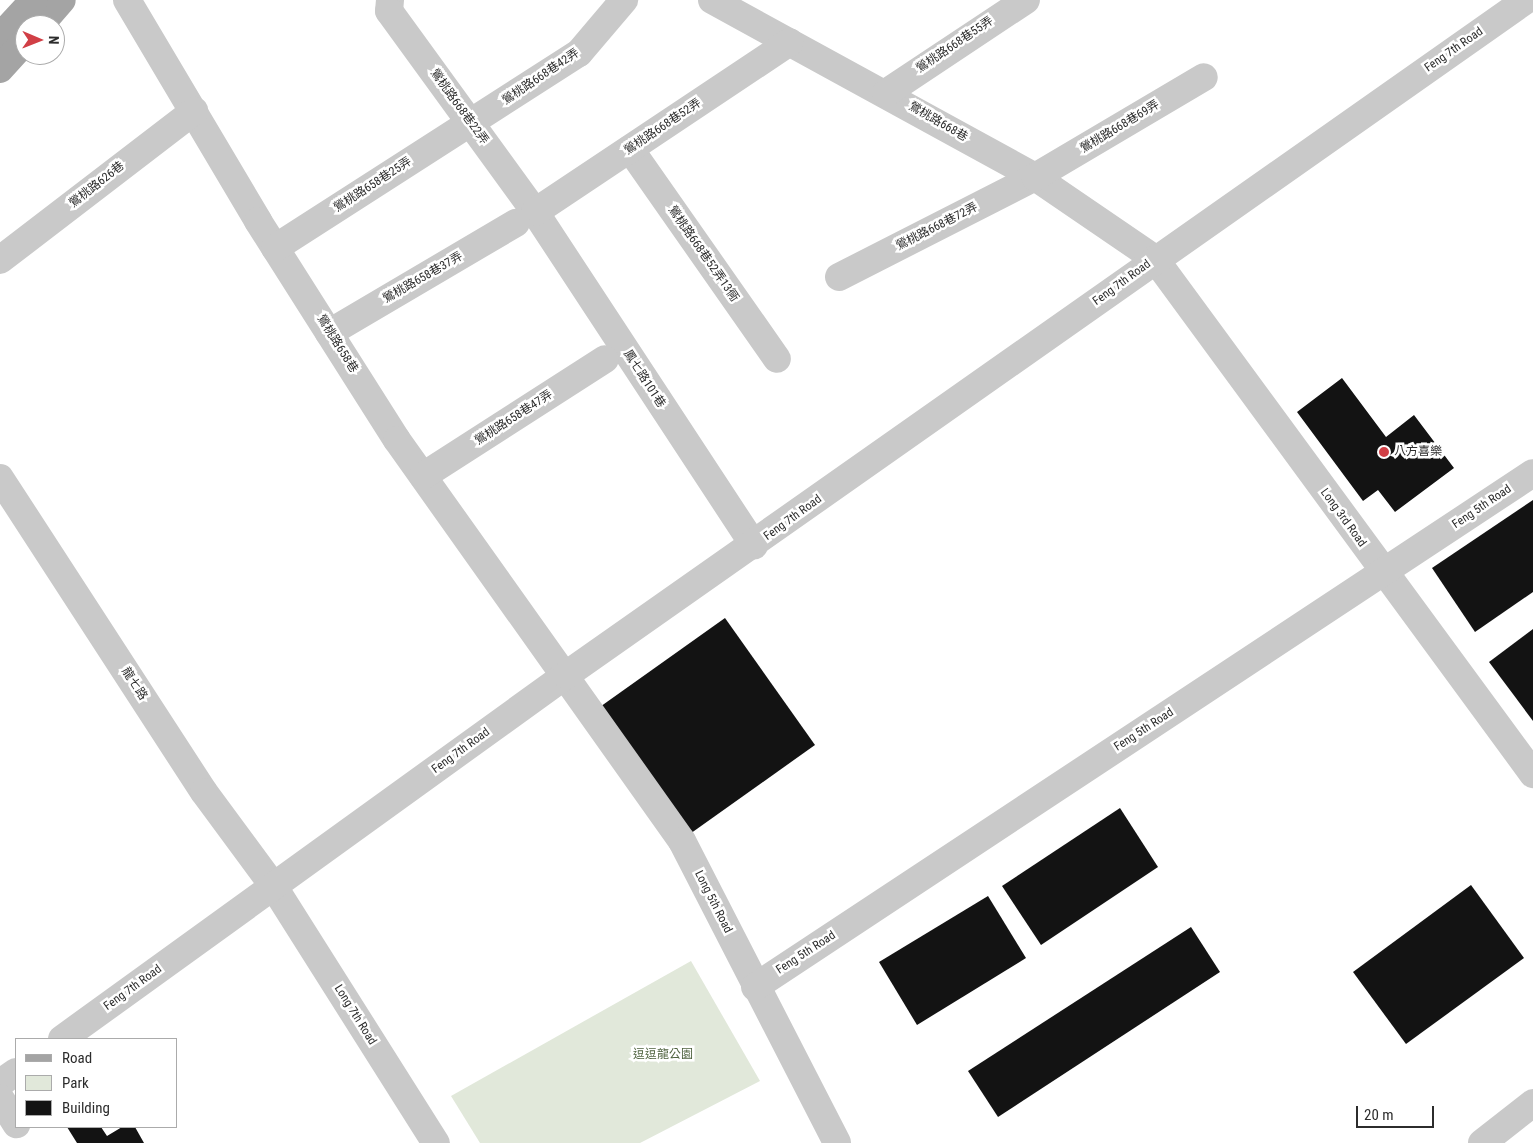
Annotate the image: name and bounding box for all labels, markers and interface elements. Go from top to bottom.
street label: 鶯桃路668巷55弄 [914,14,996,76]
north arrow [15,15,65,65]
street label: Feng 7th Road [1422,25,1486,75]
text: N [46,36,62,45]
street label: 鶯桃路668巷42弄 [500,46,582,108]
street label: 鶯桃路668巷22弄 [427,67,491,147]
street label: 鶯桃路668巷52弄 [622,96,704,158]
street label: 鶯桃路668巷69弄 [1078,98,1162,156]
street label: 鶯桃路668巷 [906,99,970,145]
street label: 鶯桃路658巷25弄 [331,155,415,215]
street label: 鶯桃路626巷 [67,159,127,211]
street label: 鶯桃路668巷72弄 [894,200,980,254]
street label: 鶯桃路668巷52弄13衕 [665,203,741,305]
street label: 鶯桃路658巷37弄 [381,249,465,307]
street label: Feng 7th Road [1090,257,1154,309]
street label: 鶯桃路658巷 [313,312,361,376]
street label: 鳳七路101巷 [620,347,668,411]
street label: 鶯桃路658巷47弄 [472,388,556,448]
place label: 八方喜樂 [1394,445,1442,459]
marker: 八方喜樂 [1378,446,1390,458]
street label: Feng 5th Road [1450,482,1514,532]
street label: Long 3rd Road [1317,486,1369,550]
street label: Feng 7th Road [761,492,825,544]
street label: 龍七路 [118,665,150,703]
street label: Feng 5th Road [1112,705,1176,755]
street label: Feng 7th Road [429,725,493,777]
street label: Long 5th Road [691,868,735,936]
street label: Feng 5th Road [774,928,838,978]
street label: Feng 7th Road [101,962,165,1014]
street label: Long 7th Road [331,982,379,1048]
legend [15,1038,178,1128]
park label: 逗逗龍公園 [633,1048,693,1062]
text: Road [62,1049,92,1067]
text: Park [62,1074,89,1092]
scale bar [1358,1096,1436,1128]
text: Building [62,1099,110,1117]
text: 20 m [1364,1106,1394,1124]

